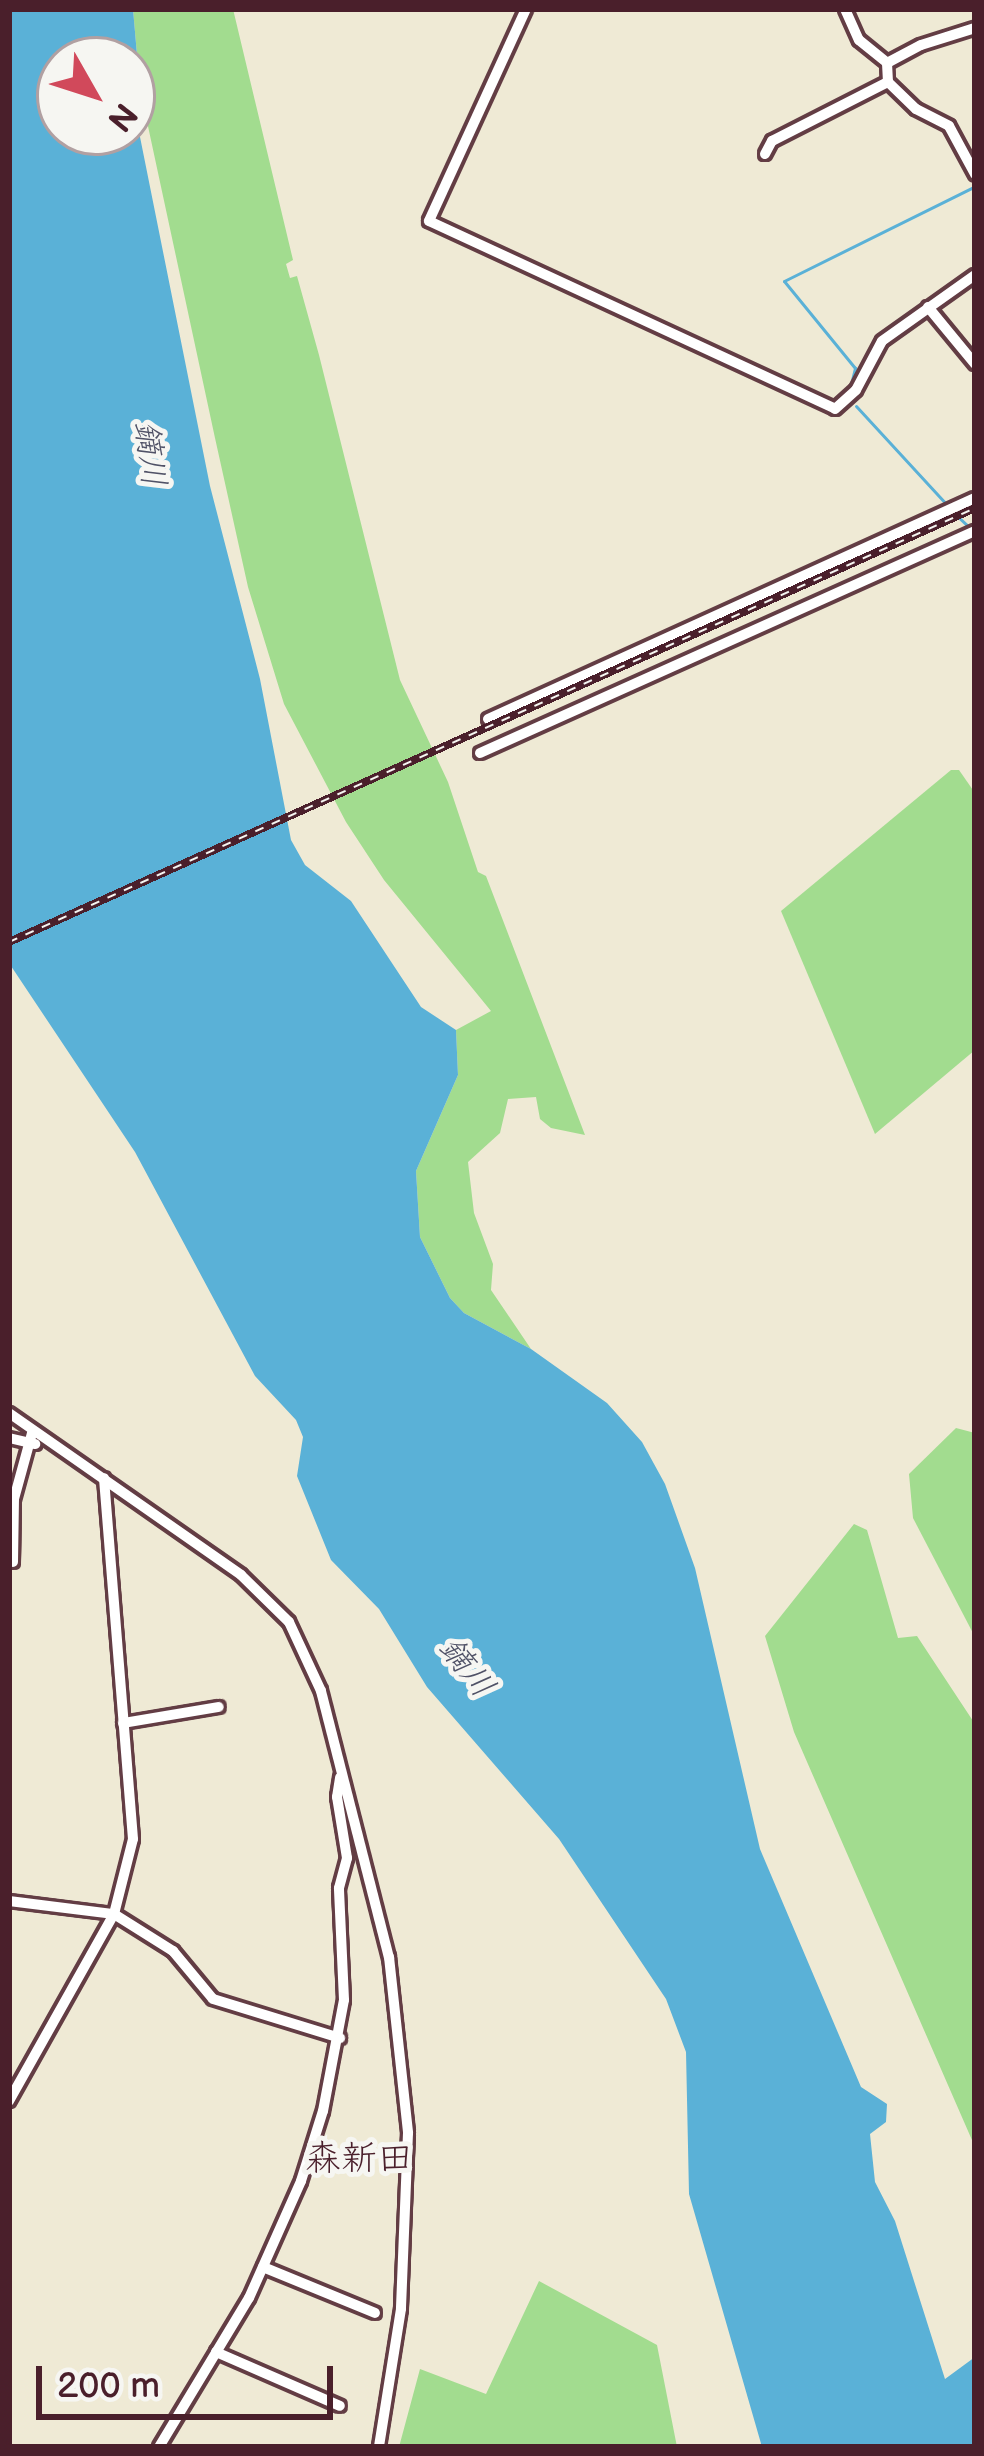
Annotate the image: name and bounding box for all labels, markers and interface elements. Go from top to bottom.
north arrow [36,36,156,156]
text: N [98,95,145,139]
water label: 鏑川 [125,419,173,489]
water label: 鏑川 [430,1630,502,1706]
district label: 森新田 [305,2138,413,2182]
scale bar [42,2342,339,2416]
text: 200 m [57,2365,160,2408]

